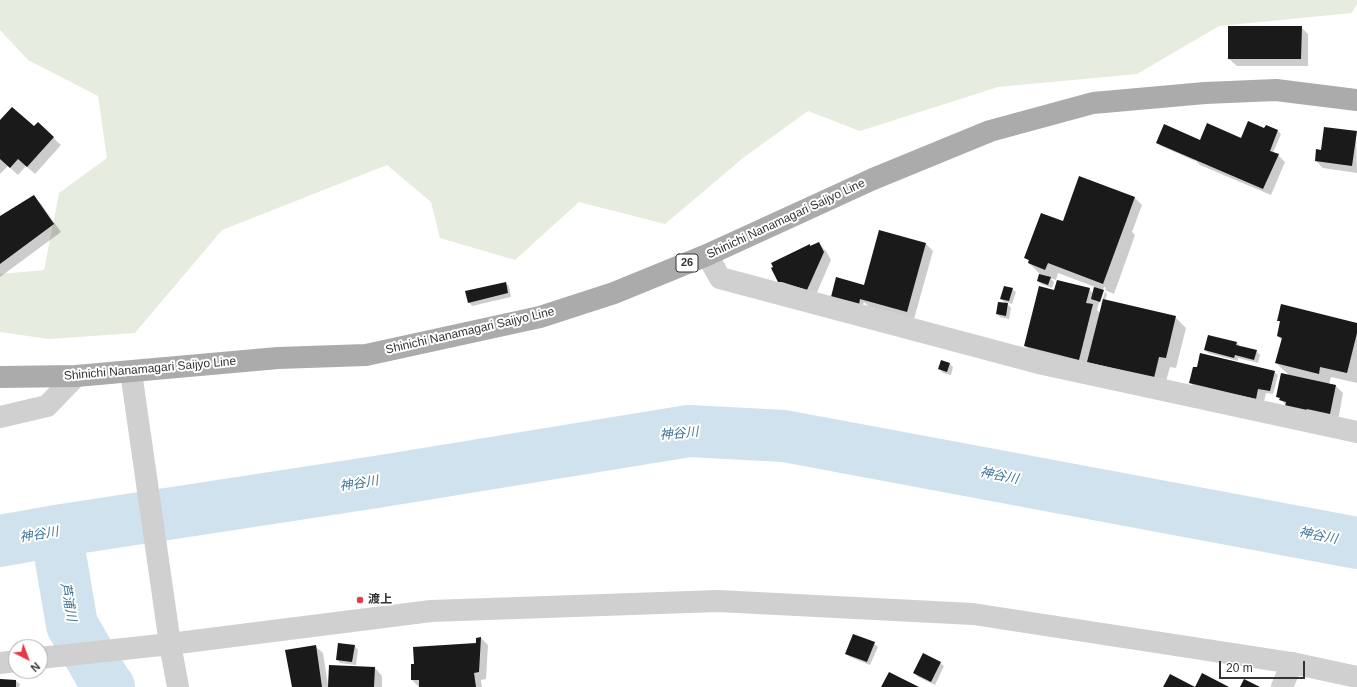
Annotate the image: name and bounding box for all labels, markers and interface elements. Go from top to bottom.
street label: Shinichi Nanamagari Saijyo Line [705,176,867,262]
road number: 26 [676,254,698,272]
street label: Shinichi Nanamagari Saijyo Line [384,305,556,357]
street label: Shinichi Nanamagari Saijyo Line [63,354,237,384]
water label: 神谷川 [659,425,699,443]
water label: 神谷川 [978,465,1020,487]
water label: 神谷川 [339,473,379,495]
water label: 神谷川 [19,524,59,546]
water label: 神谷川 [1297,525,1339,547]
water label: 芦浦川 [57,581,79,623]
place label: 渡上 [368,593,392,607]
marker: 渡上 [355,595,365,605]
north arrow [8,639,48,679]
scale bar [1221,653,1307,679]
text: N [28,660,42,674]
text: 20 m [1226,661,1253,675]

